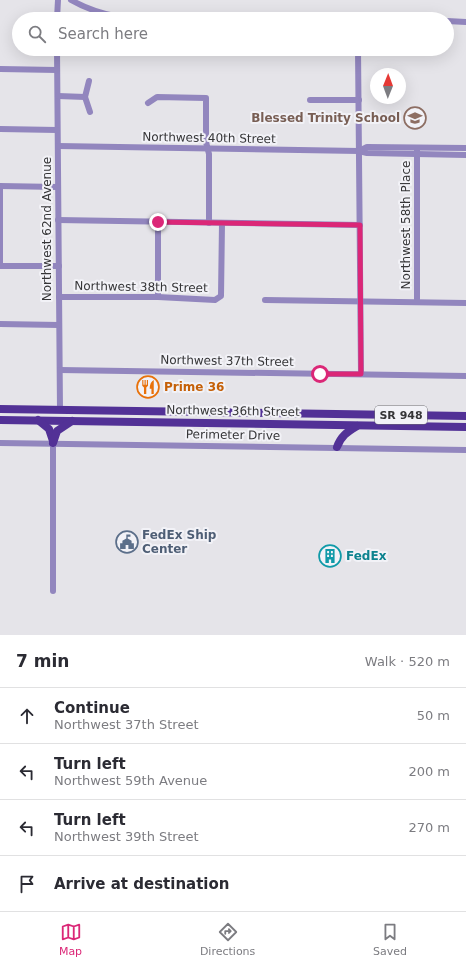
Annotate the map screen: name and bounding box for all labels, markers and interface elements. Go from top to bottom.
search box [12,12,454,56]
icon: search [26,23,48,45]
text: Search here [58,25,148,43]
north arrow [370,68,406,104]
school or university icon: Blessed Trinity School [402,105,428,131]
place label: Blessed Trinity School [251,111,400,125]
street label: Northwest 40th Street [142,130,276,146]
street label: Northwest 62nd Avenue [40,157,54,301]
street label: Northwest 58th Place [399,161,413,289]
route end [149,213,167,231]
street label: Northwest 38th Street [74,279,208,295]
street label: Northwest 37th Street [160,353,294,369]
route start [311,365,329,383]
restaurant icon: Prime 36 [135,374,161,400]
place label: Prime 36 [164,380,224,394]
street label: Northwest 36th Street [166,403,300,419]
road number: SR 948 [375,406,427,424]
street label: Perimeter Drive [186,427,280,443]
place label: FedEx Ship Center [142,528,217,556]
public building icon: FedEx Ship Center [114,529,140,555]
building icon: FedEx [317,543,343,569]
place label: FedEx [346,549,387,563]
text: 7 min [16,651,69,671]
text: Walk · 520 m [365,654,450,669]
text: Continue [54,699,130,717]
icon: ahead [16,705,38,727]
text: 50 m [417,708,450,723]
text: Northwest 37th Street [54,717,199,732]
text: Turn left [54,755,126,773]
icon: left [16,761,38,783]
text: 200 m [408,764,450,779]
text: Northwest 59th Avenue [54,773,207,788]
text: Turn left [54,811,126,829]
icon: left [16,817,38,839]
text: 270 m [408,820,450,835]
text: Northwest 39th Street [54,829,199,844]
icon: arrive [16,873,38,895]
text: Arrive at destination [54,875,229,893]
tab: Map [59,921,82,958]
tab: Directions [200,921,255,958]
tab: Saved [373,921,407,958]

